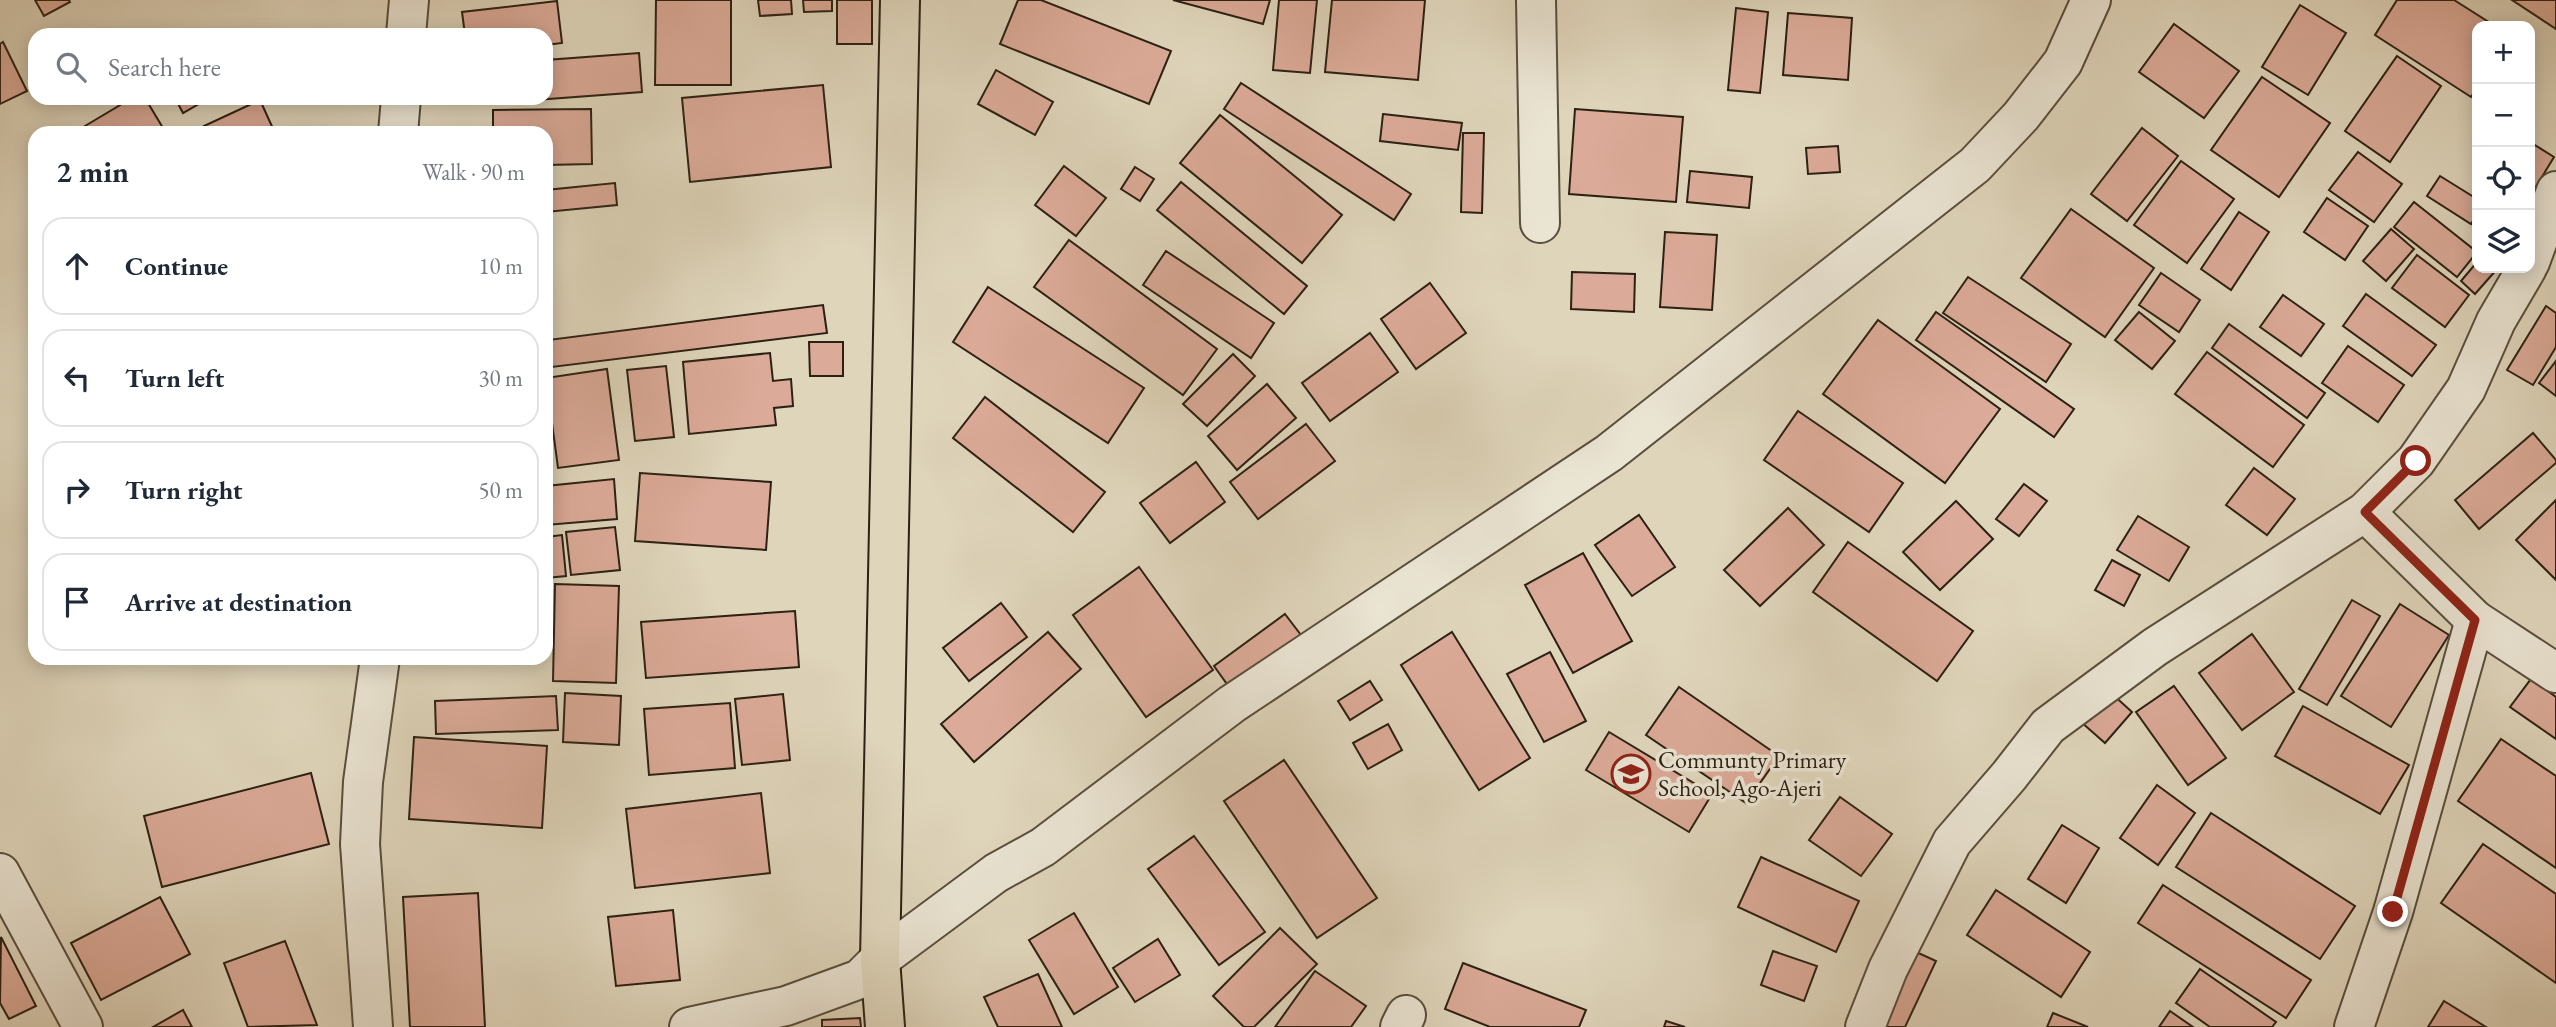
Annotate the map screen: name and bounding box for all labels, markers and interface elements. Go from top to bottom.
map controls [2472,21,2535,273]
button: + [2472,21,2535,84]
search box [28,28,553,105]
icon: search [52,48,90,86]
text: Search here [108,50,221,84]
button: − [2472,84,2535,147]
button: locate [2472,147,2535,210]
text: 2 min [56,152,129,191]
text: Walk · 90 m [422,157,525,187]
button: layers [2472,210,2535,273]
icon: ahead [58,247,96,285]
text: Continue [125,249,228,283]
text: 10 m [478,251,523,281]
icon: left [58,359,96,397]
text: Turn left [125,361,224,395]
text: 30 m [478,363,523,393]
route start [2400,445,2431,476]
icon: right [58,471,96,509]
text: Turn right [125,473,243,507]
text: 50 m [478,475,523,505]
icon: arrive [58,583,96,621]
text: Arrive at destination [125,585,352,619]
place label: Communty Primary School, Ago-Ajeri [1658,744,1847,803]
school or university icon: Communty Primary School, Ago-Ajeri [1610,753,1652,795]
route end [2377,896,2408,927]

